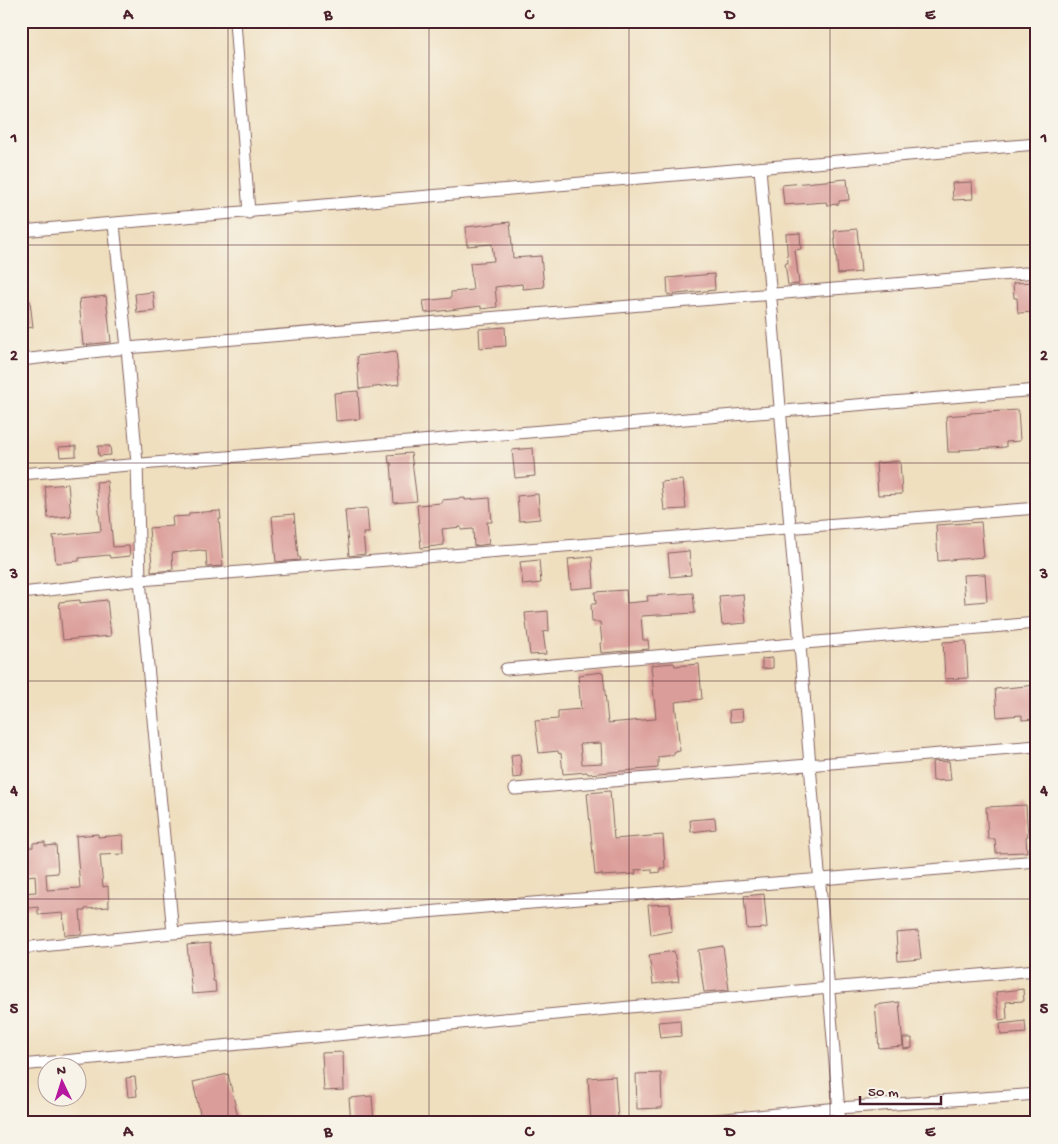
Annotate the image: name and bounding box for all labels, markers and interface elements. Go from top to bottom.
text: A [122,7,134,26]
text: B [323,7,333,26]
text: C [524,7,535,26]
text: D [723,7,736,26]
text: E [925,7,936,26]
text: 1 [10,130,17,149]
text: 1 [1040,130,1047,149]
text: 2 [10,348,18,367]
text: 2 [1040,348,1048,367]
text: 3 [9,566,18,585]
text: 3 [1039,566,1048,585]
text: 4 [9,783,18,802]
text: 4 [1039,783,1048,802]
text: 5 [10,1001,19,1020]
text: 5 [1040,1001,1049,1020]
north arrow [38,1056,88,1106]
text: N [56,1063,66,1080]
scale bar [860,1074,942,1106]
text: 50 m [868,1084,899,1102]
text: A [122,1124,134,1143]
text: B [323,1124,333,1143]
text: C [524,1124,535,1143]
text: D [723,1124,736,1143]
text: E [925,1124,936,1143]

